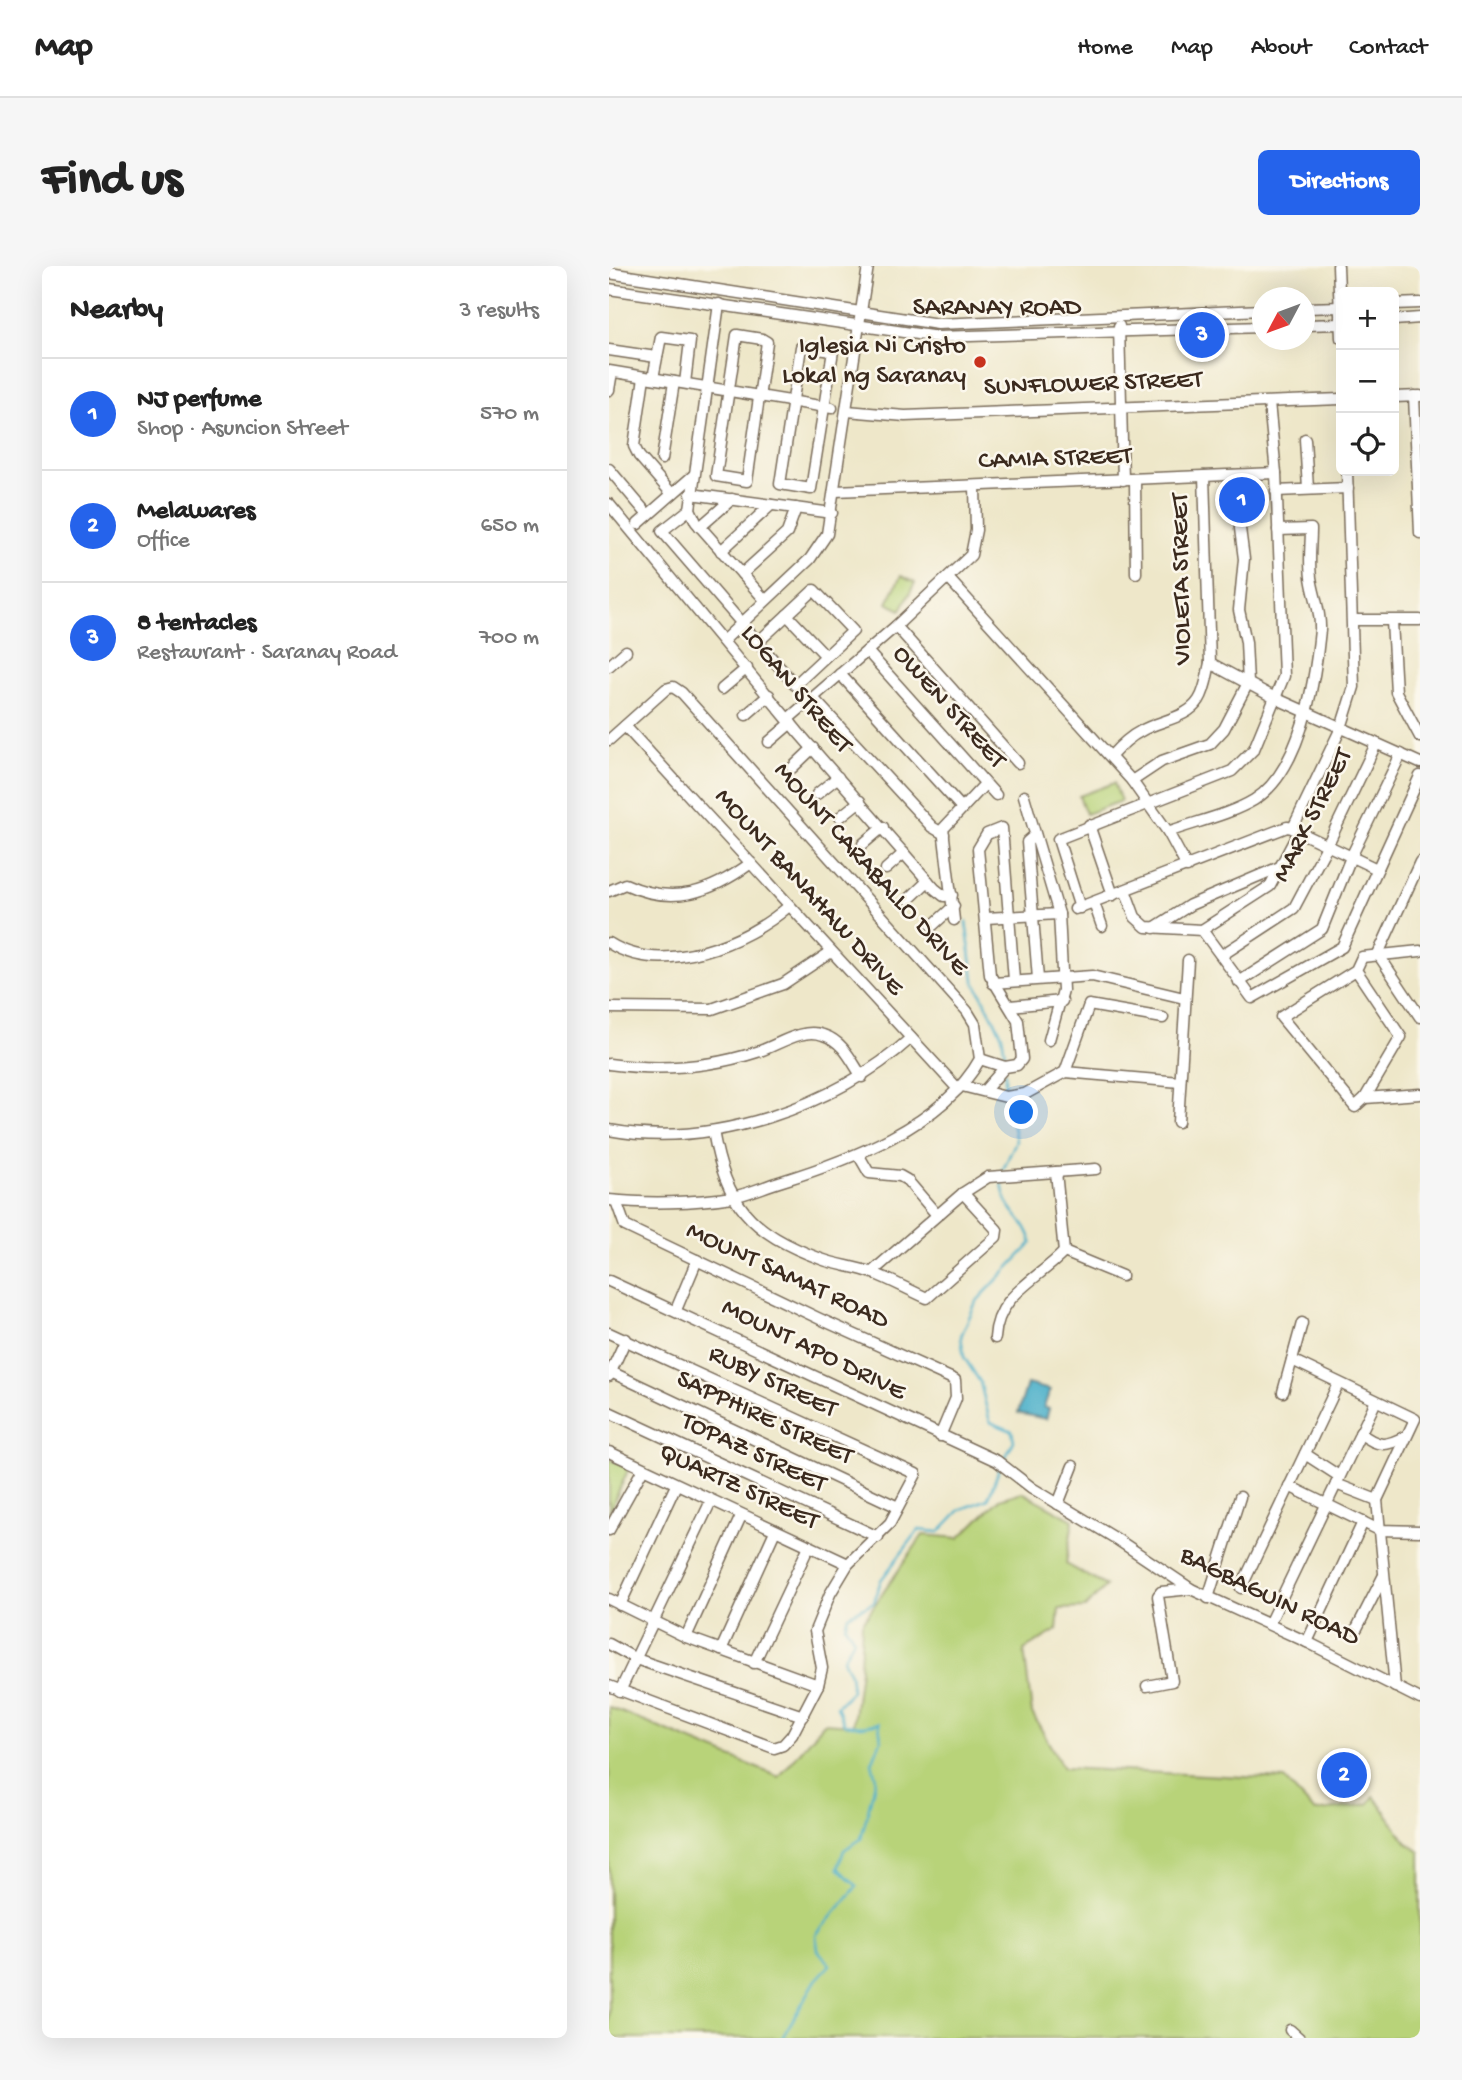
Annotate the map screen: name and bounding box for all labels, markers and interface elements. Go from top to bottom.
text: Map [35,29,92,67]
text: Home [1077,34,1133,63]
text: Map [1171,34,1213,63]
text: About [1251,34,1311,63]
text: Contact [1349,34,1427,63]
button: Directions [1258,150,1420,215]
text: Find us [42,153,182,211]
north arrow [1252,287,1315,350]
map controls [1336,287,1399,476]
button: + [1336,287,1399,350]
text: Nearby [70,294,163,329]
street label: SARANAY ROAD [913,294,1081,325]
text: 3 results [459,298,539,325]
pin: 3 [1179,309,1225,361]
place label: Iglesia Ni Cristo Lokal ng Saranay [782,332,966,393]
button: − [1336,350,1399,413]
marker: Iglesia Ni Cristo Lokal ng Saranay [972,354,988,370]
street label: SUNFLOWER STREET [983,366,1204,404]
text: NJ perfume [137,385,261,416]
text: 1 [88,401,98,428]
text: 570 m [480,401,539,428]
button: locate [1336,413,1399,476]
text: Shop · Asuncion Street [137,416,348,443]
street label: CAMIA STREET [978,442,1133,478]
pin: 1 [1219,474,1265,526]
street label: VIOLETA STREET [1166,492,1200,666]
text: Melawares [137,497,255,528]
text: 2 [87,513,99,540]
text: 650 m [480,513,539,540]
text: Office [137,528,190,555]
text: 8 tentacles [137,609,256,640]
street label: LOGAN STREET [732,619,858,761]
text: 3 [87,625,99,652]
text: 700 m [479,625,539,652]
text: Restaurant · Saranay Road [137,640,397,667]
street label: OWEN STREET [885,640,1012,777]
street label: MARK STREET [1267,743,1361,888]
street label: MOUNT CARABALLO DRIVE [766,757,975,984]
street label: MOUNT BANAHAW DRIVE [707,783,910,1004]
your location [1004,1095,1038,1129]
street label: MOUNT SAMAT ROAD [681,1216,893,1338]
street label: MOUNT APO DRIVE [716,1293,911,1409]
street label: RUBY STREET [703,1340,842,1427]
street label: SAPPHIRE STREET [671,1365,858,1474]
street label: TOPAZ STREET [674,1406,831,1502]
street label: QUARTZ STREET [653,1437,824,1539]
street label: BAGBAGUIN ROAD [1173,1541,1364,1655]
pin: 2 [1321,1749,1367,1801]

